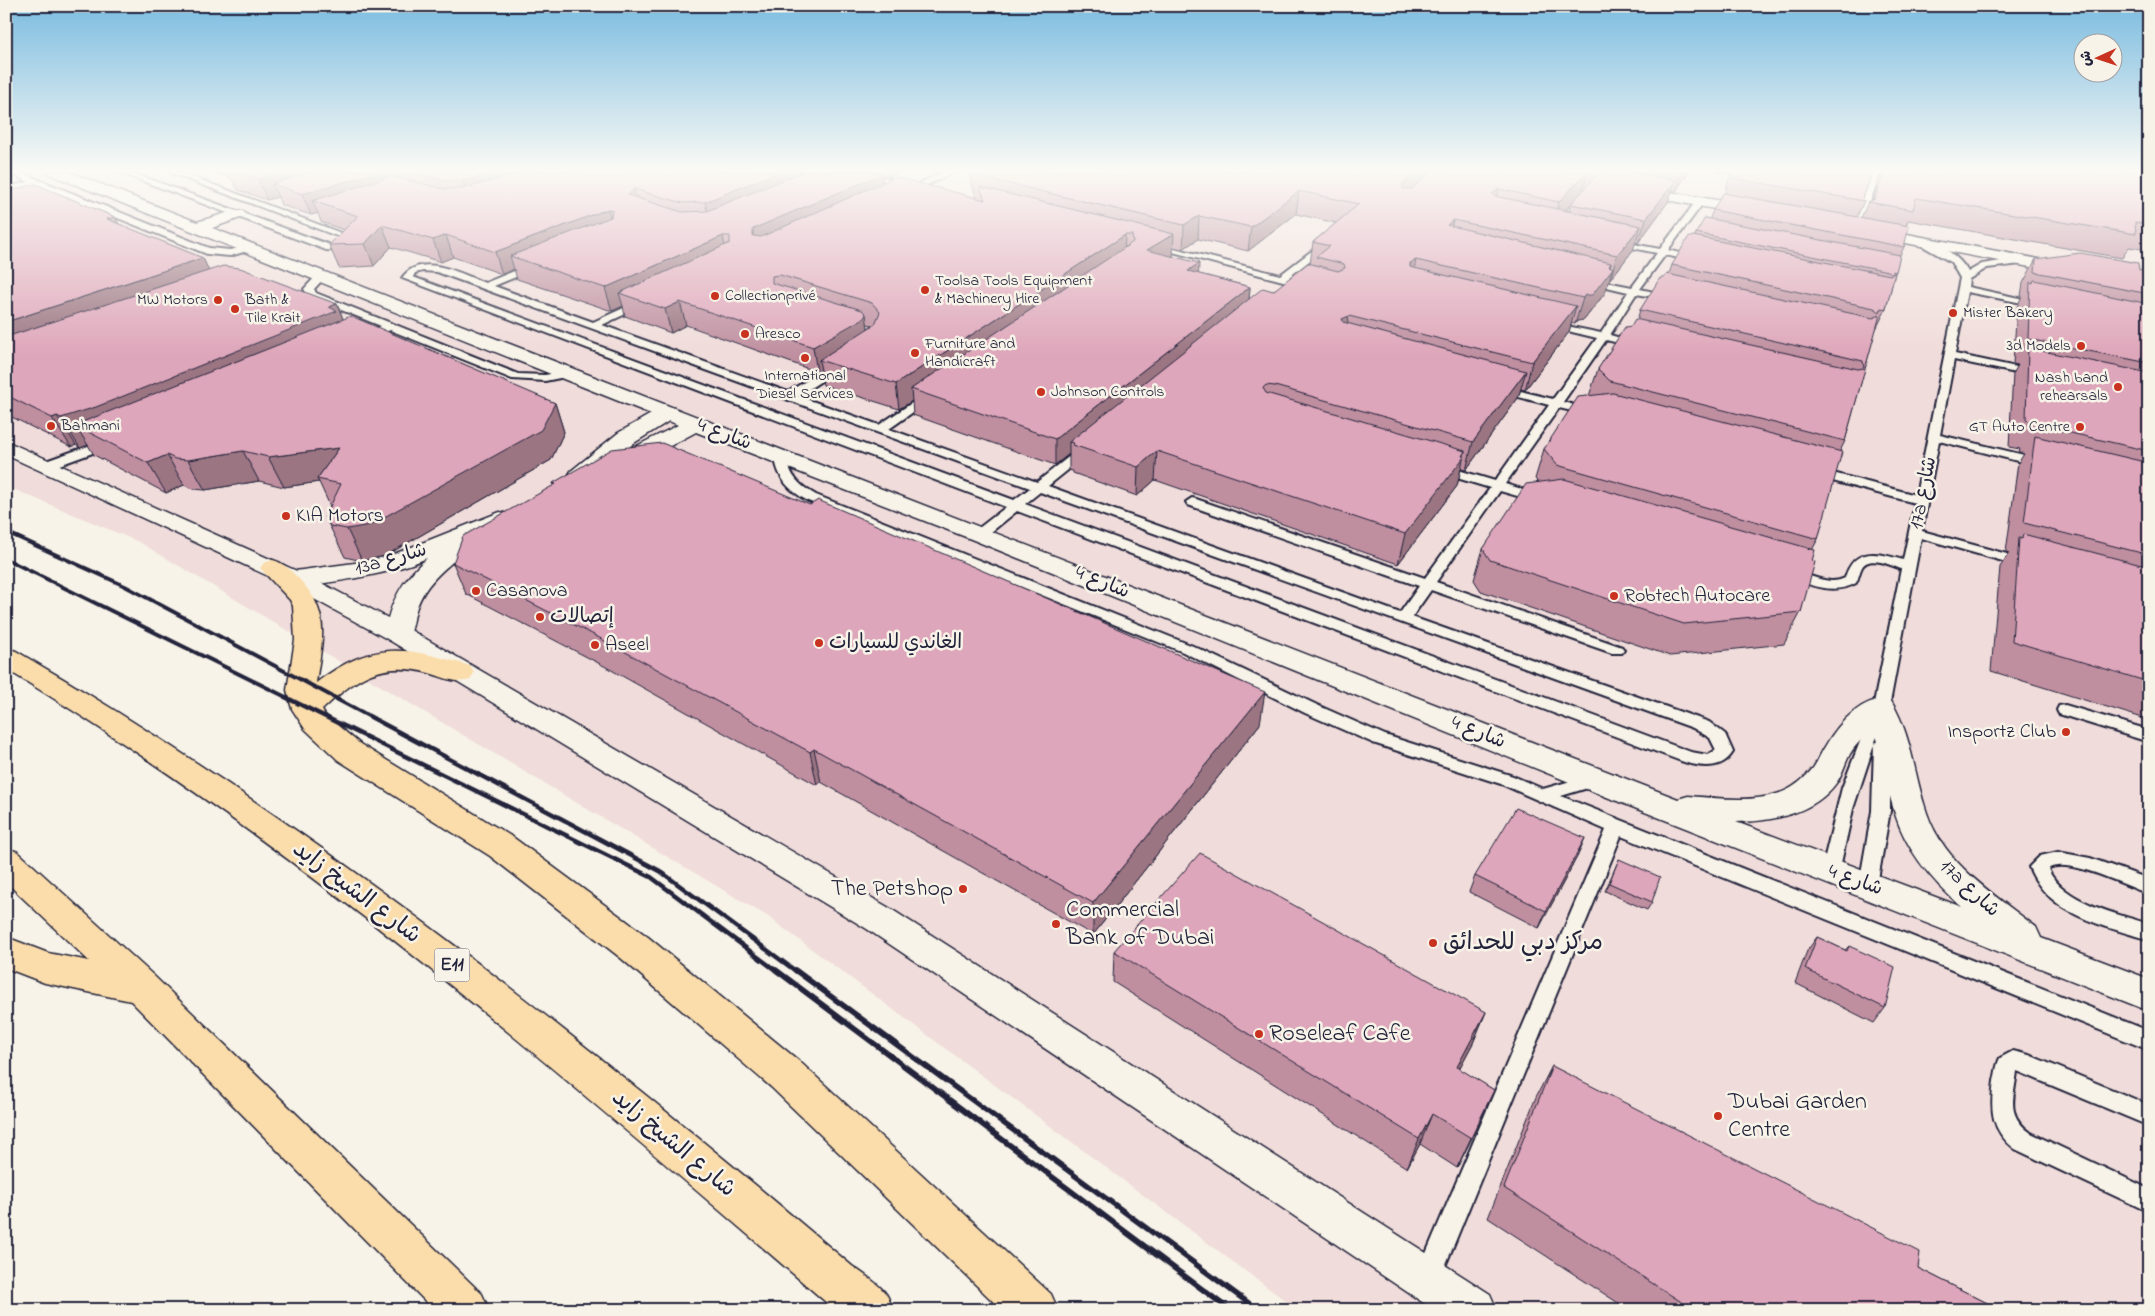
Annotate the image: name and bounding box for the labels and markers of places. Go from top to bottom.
place label: Toolsa Tools Equipment & Machinery Hire [935,269,1093,311]
place label: Collectionprivé [725,284,816,308]
marker: Toolsa Tools Equipment & Machinery Hire [919,284,931,296]
place label: MW Motors [137,288,208,312]
place label: Bath & Tile Krait [244,288,301,330]
marker: Collectionprivé [709,290,721,302]
marker: MW Motors [212,294,224,306]
place label: Mister Bakery [1963,301,2053,325]
marker: Bath & Tile Krait [229,303,241,315]
marker: Mister Bakery [1947,307,1959,319]
place label: Aresco [755,322,801,346]
marker: Aresco [739,328,751,340]
place label: Furniture and Handicraft [924,332,1015,374]
place label: 3d Models [2006,334,2071,358]
marker: 3d Models [2075,340,2087,352]
marker: Furniture and Handicraft [909,347,921,359]
marker: International Diesel Services [799,352,811,364]
place label: International Diesel Services [755,364,854,406]
place label: Nash band rehearsals [2035,366,2108,408]
place label: Johnson Controls [1051,380,1165,404]
marker: Nash band rehearsals [2112,381,2124,393]
marker: Johnson Controls [1035,386,1047,398]
place label: Bahmani [60,414,120,438]
place label: GT Auto Centre [1969,415,2071,439]
marker: Bahmani [45,420,57,432]
marker: GT Auto Centre [2074,421,2086,433]
place label: KIA Motors [296,502,384,531]
marker: KIA Motors [280,510,292,522]
place label: Casanova [486,577,568,606]
place label: Robtech Autocare [1624,582,1770,611]
marker: Casanova [470,585,482,597]
marker: Robtech Autocare [1608,590,1620,602]
place label: إتصالات [550,603,614,632]
marker: إتصالات [534,611,546,623]
place label: الغاندي للسيارات [829,629,962,658]
place label: Aseel [605,631,649,660]
marker: الغاندي للسيارات [813,637,825,649]
marker: Aseel [589,639,601,651]
place label: Insportz Club [1947,718,2056,747]
marker: Insportz Club [2060,726,2072,738]
place label: The Petshop [831,872,953,907]
marker: The Petshop [957,883,969,895]
place label: Commercial Bank of Dubai [1065,893,1214,956]
marker: Commercial Bank of Dubai [1050,918,1062,930]
place label: مركز دبي للحدائق [1443,926,1603,962]
marker: مركز دبي للحدائق [1427,937,1439,949]
place label: Roseleaf Cafe [1269,1017,1411,1052]
marker: Roseleaf Cafe [1253,1028,1265,1040]
place label: Dubai Garden Centre [1727,1085,1867,1148]
marker: Dubai Garden Centre [1712,1110,1724,1122]

